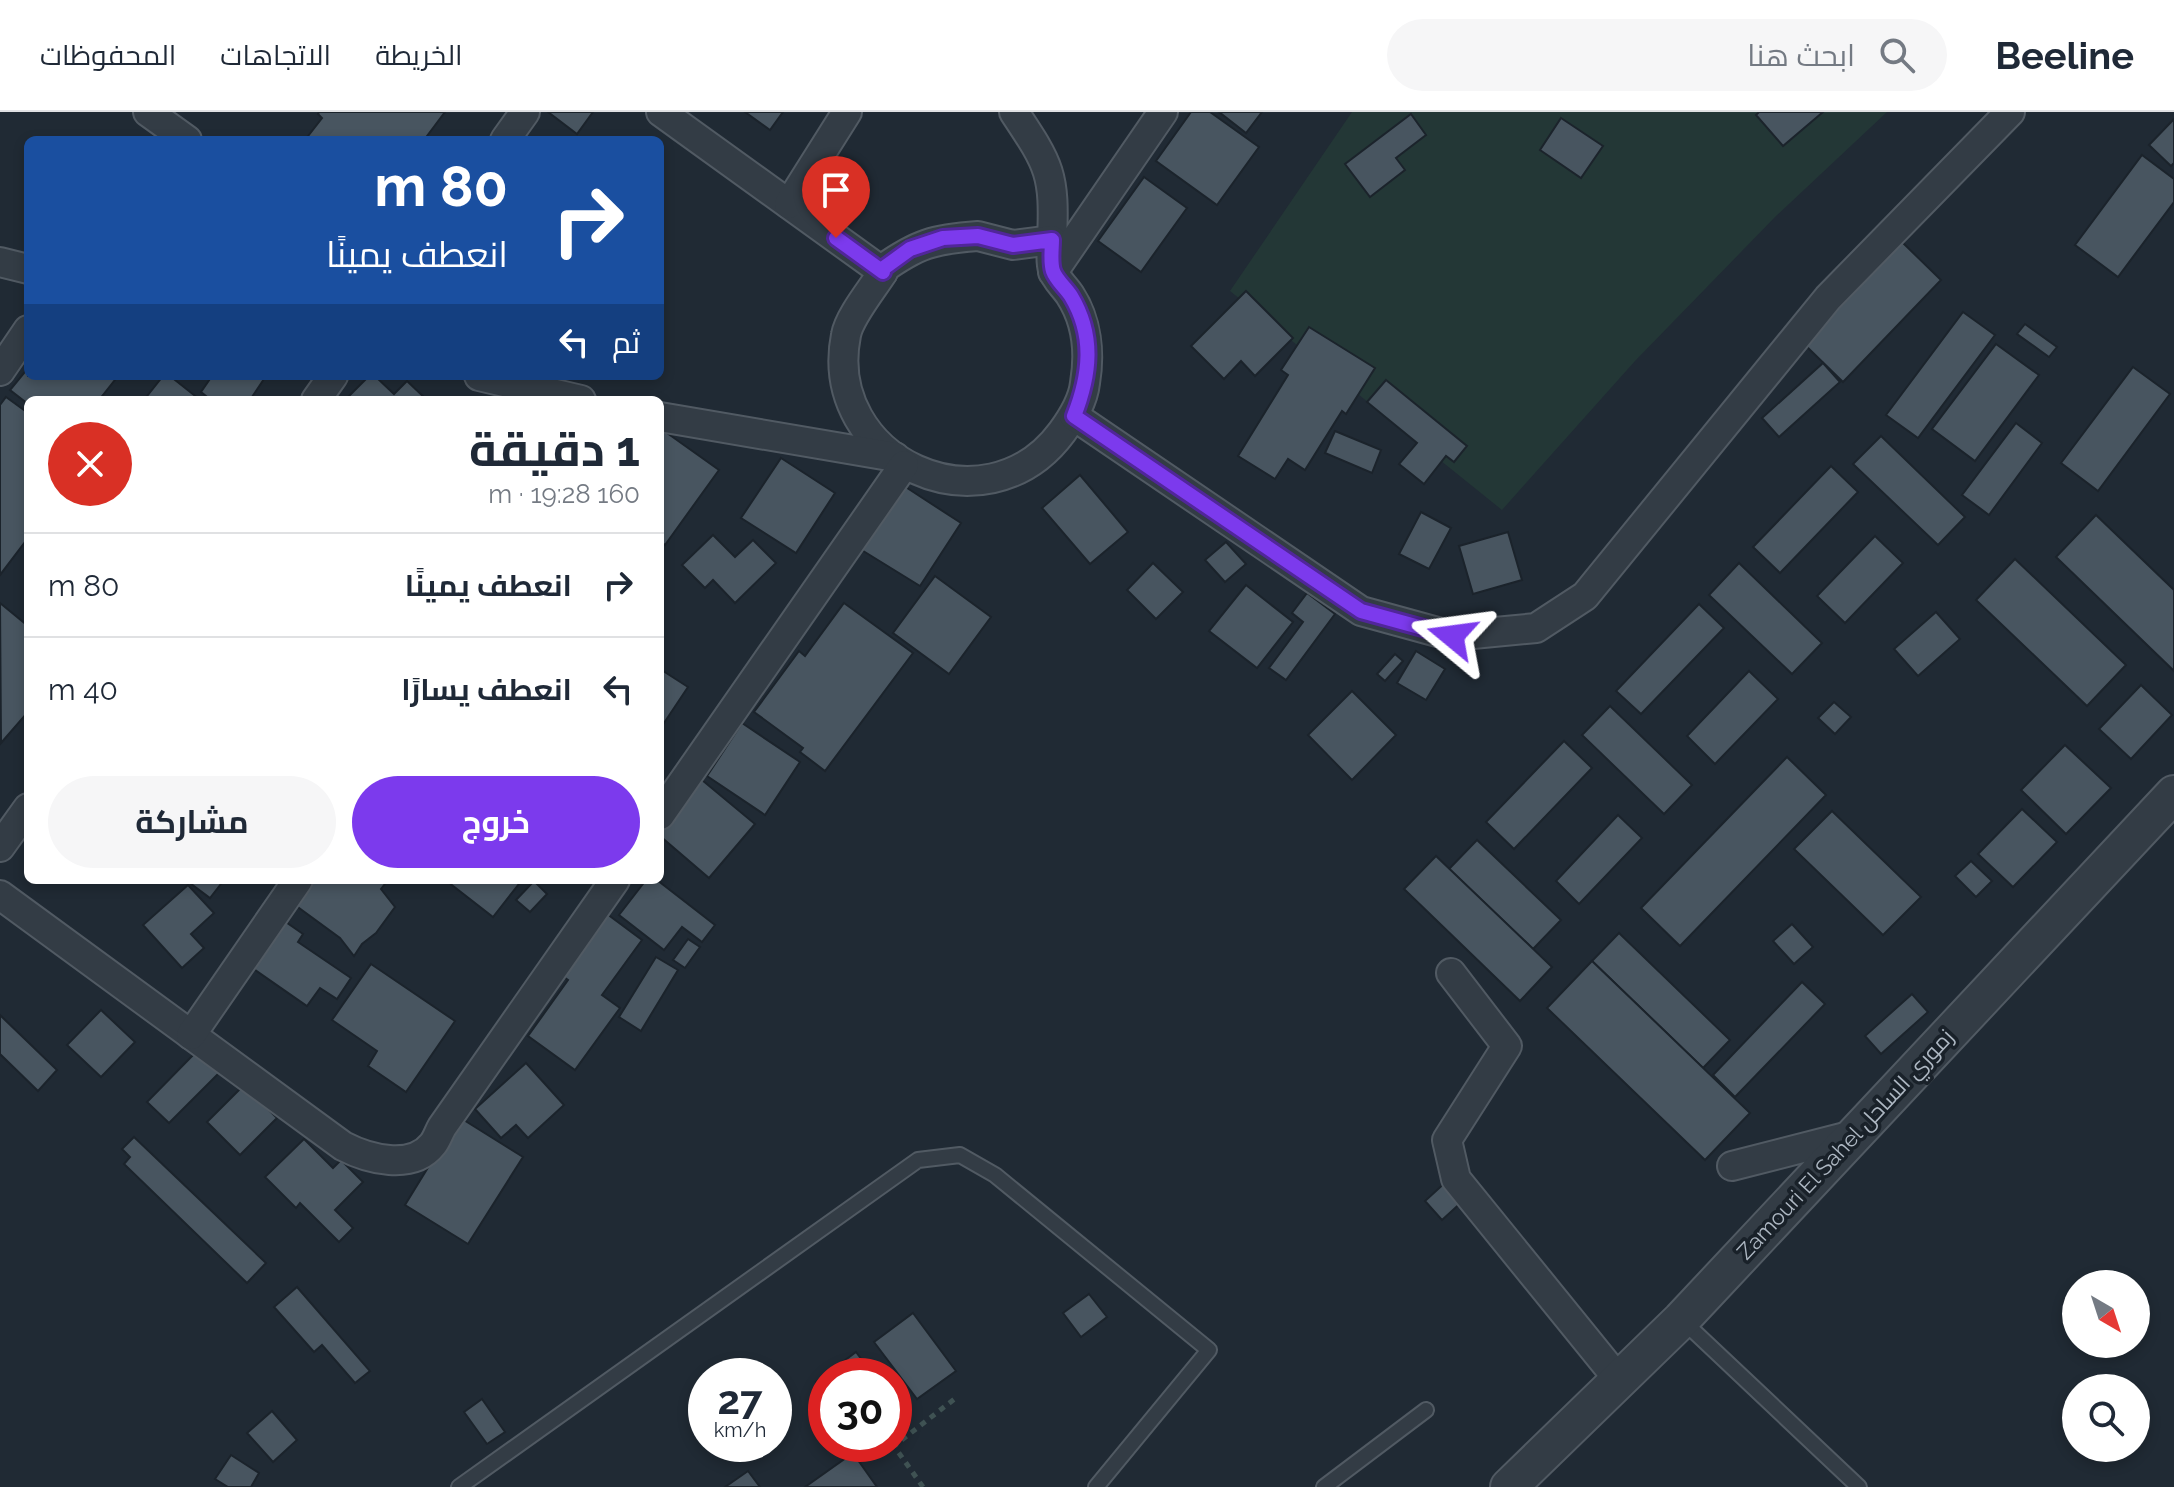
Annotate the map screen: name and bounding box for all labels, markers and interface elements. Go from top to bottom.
search box [1387,19,1947,91]
icon: search [1875,33,1919,77]
text: Beeline [1995,33,2134,78]
text: ابحث هنا [1747,38,1855,73]
text: المحفوظات [40,39,176,72]
text: الاتجاهات [220,39,331,72]
text: الخريطة [375,39,463,72]
text: 80 m [374,153,508,219]
pin [802,156,870,238]
icon: right [536,168,640,272]
icon: arrive [814,168,858,212]
text: انعطف يمينًا [326,233,508,275]
icon: left [552,320,596,364]
text: ثم [612,325,640,360]
text: 1 دقيقة [469,421,640,477]
button: close [48,422,132,506]
text: 160 m · 19:28 [488,479,640,509]
icon: right [596,563,640,607]
text: 80 m [48,568,119,603]
text: انعطف يمينًا [405,568,572,603]
position arrow [1410,594,1494,678]
icon: left [596,667,640,711]
text: 40 m [48,672,118,707]
text: انعطف يسارًا [401,672,572,707]
button: مشاركة [48,776,336,868]
button: خروج [352,776,640,868]
street label: Zamouri El Sahel زموري الساحل [1731,1023,1962,1267]
north arrow [2062,1270,2150,1358]
map controls [2062,1270,2150,1462]
speed limit sign: 30 [808,1358,912,1462]
button: search [2062,1374,2150,1462]
text: 27 [717,1376,762,1423]
text: km/h [714,1418,766,1442]

